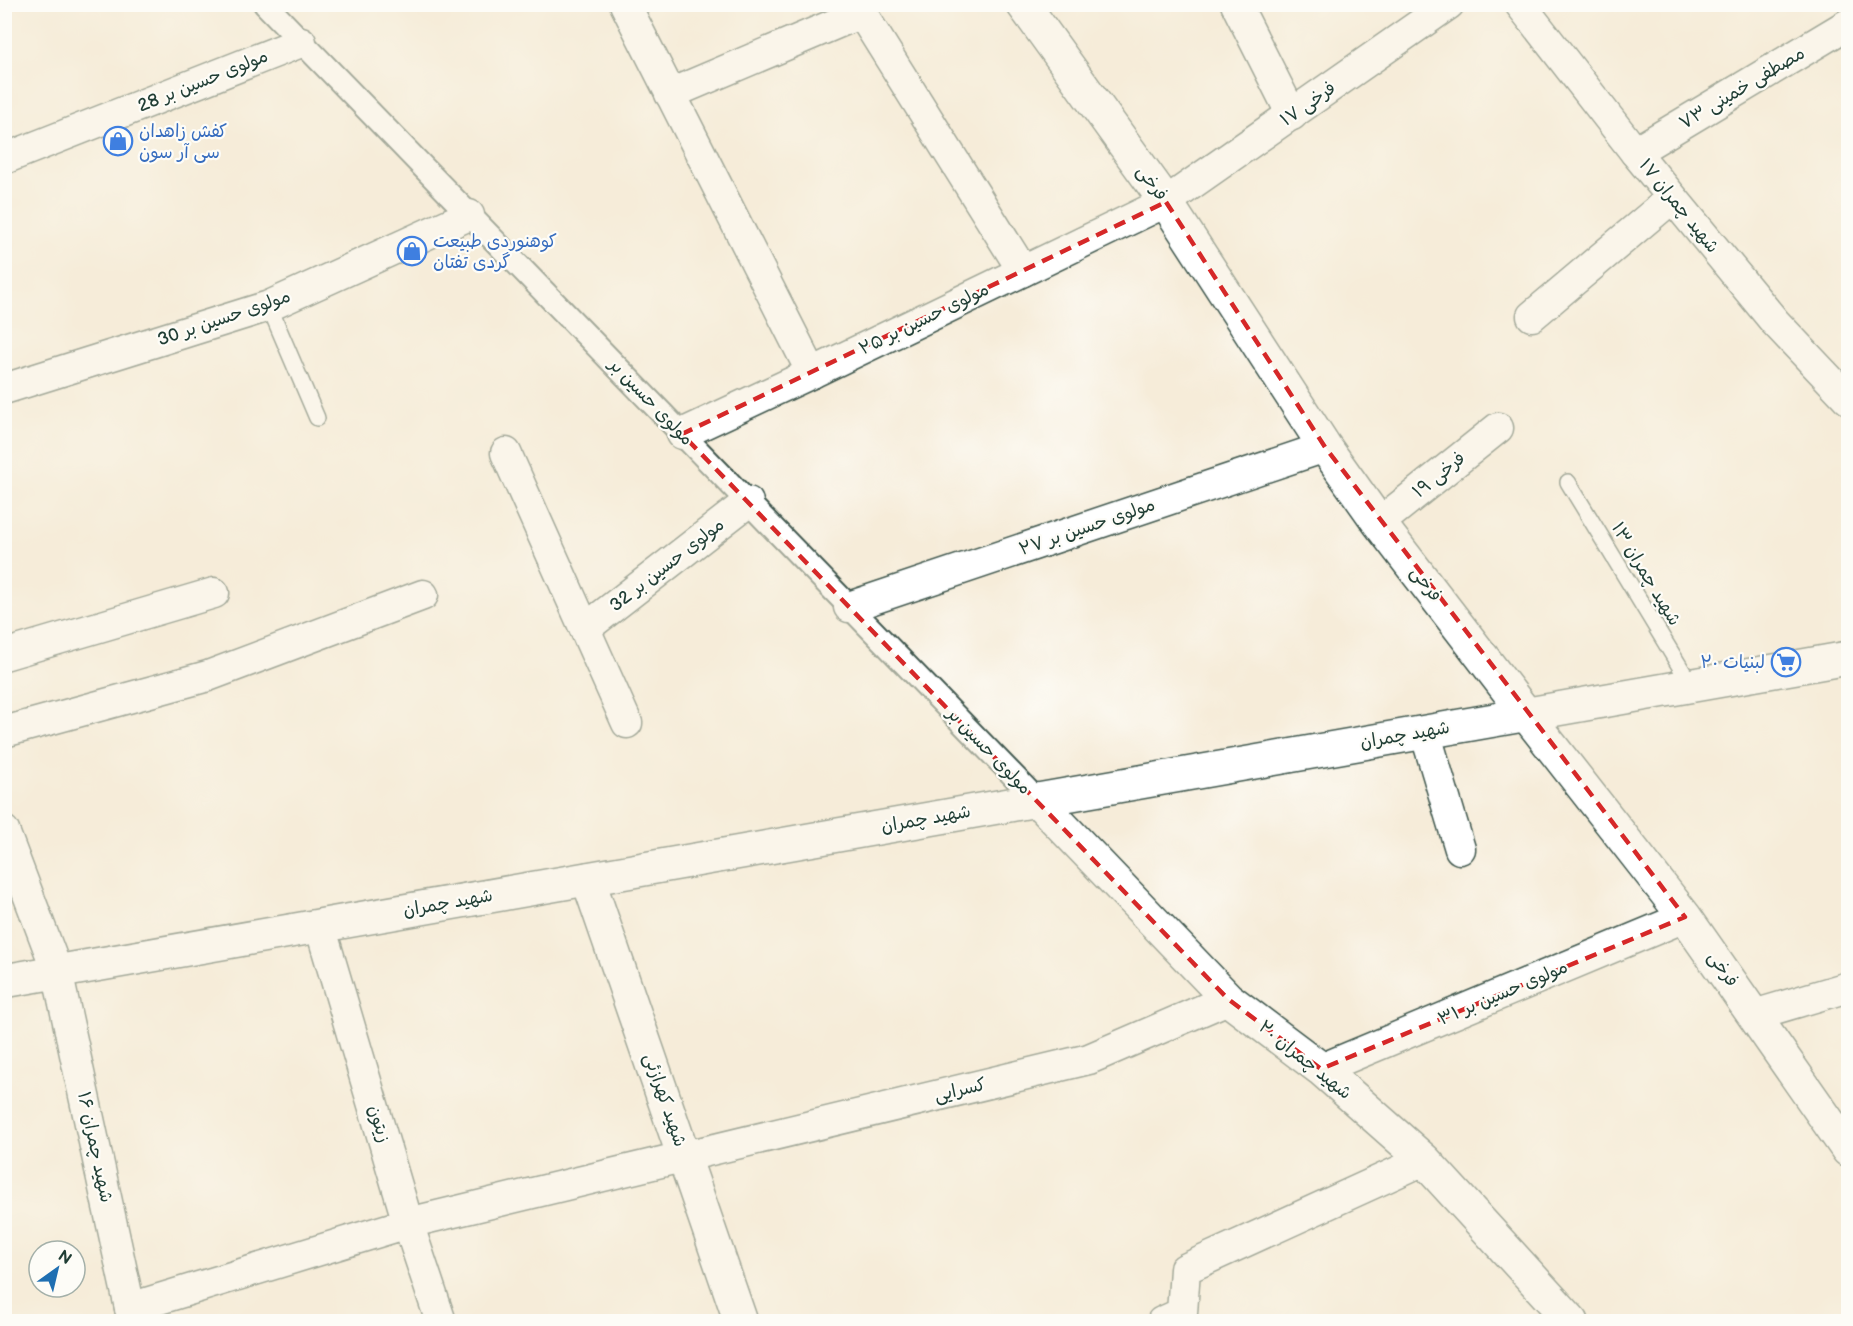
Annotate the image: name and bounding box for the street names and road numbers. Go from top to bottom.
street label: مصطفی خمینی ۷۳ [1676,42,1808,134]
street label: مولوی حسین بر 28 [135,45,271,117]
street label: فرخی ۱۷ [1276,77,1340,131]
street label: شهید چمران ۱۷ [1634,155,1723,258]
street label: فرخی [1132,161,1172,205]
street label: مولوی حسین بر ۲۵ [856,278,992,360]
street label: مولوی حسین بر 30 [155,285,293,351]
street label: مولوی حسین بر [603,353,698,450]
street label: فرخی ۱۹ [1409,448,1469,502]
street label: مولوی حسین بر ۲۷ [1016,494,1158,560]
street label: مولوی حسین بر 32 [606,514,728,616]
street label: شهید چمران ۱۳ [1606,519,1685,630]
street label: فرخی [1406,562,1446,606]
street label: مولوی حسین بر [941,702,1036,799]
street label: شهید چمران [1359,717,1452,754]
street label: شهید چمران [880,801,973,838]
street label: شهید چمران [402,885,495,922]
street label: فرخی [1703,947,1743,991]
street label: مولوی حسین بر ۳۱ [1435,956,1571,1030]
street label: شهید چمران ۲۰ [1254,1016,1356,1105]
street label: شهید کهرازئی [639,1051,691,1149]
street label: کسرایی [932,1074,988,1106]
street label: شهید چمران ۱۶ [72,1090,117,1205]
street label: زیتون [363,1103,395,1145]

